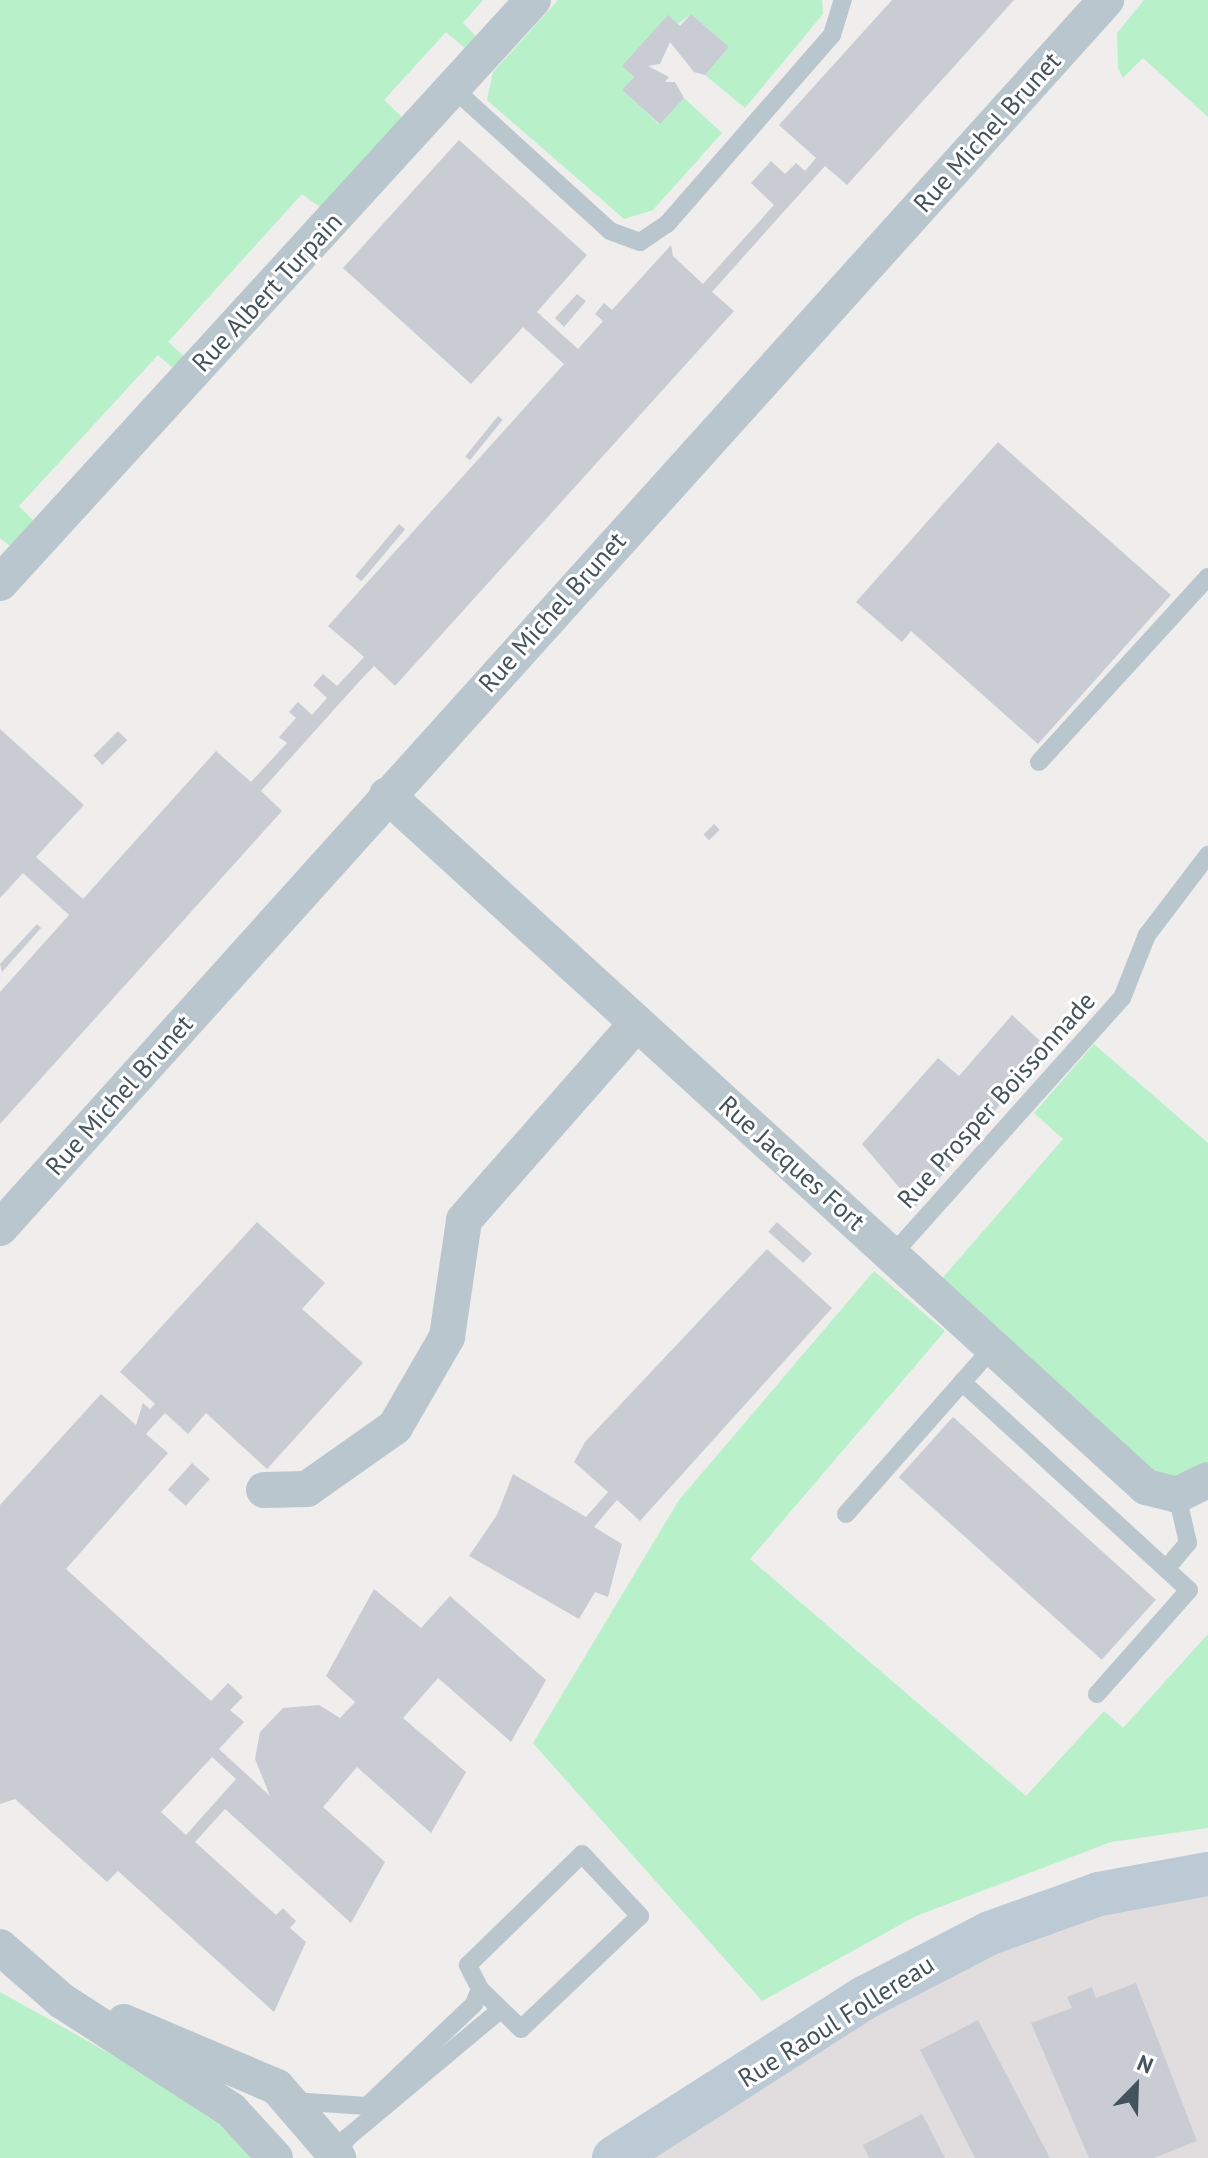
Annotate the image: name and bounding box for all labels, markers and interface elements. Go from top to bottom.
street label: Rue Michel Brunet [907,45,1067,219]
street label: Rue Albert Turpain [185,205,349,379]
street label: Rue Michel Brunet [472,525,632,699]
street label: Rue Prosper Boissonnade [891,985,1101,1215]
street label: Rue Michel Brunet [39,1008,199,1182]
street label: Rue Jacques Fort [713,1089,871,1237]
street label: Rue Raoul Follereau [732,1948,940,2094]
north arrow [1096,2046,1176,2126]
text: N [1133,2048,1158,2080]

